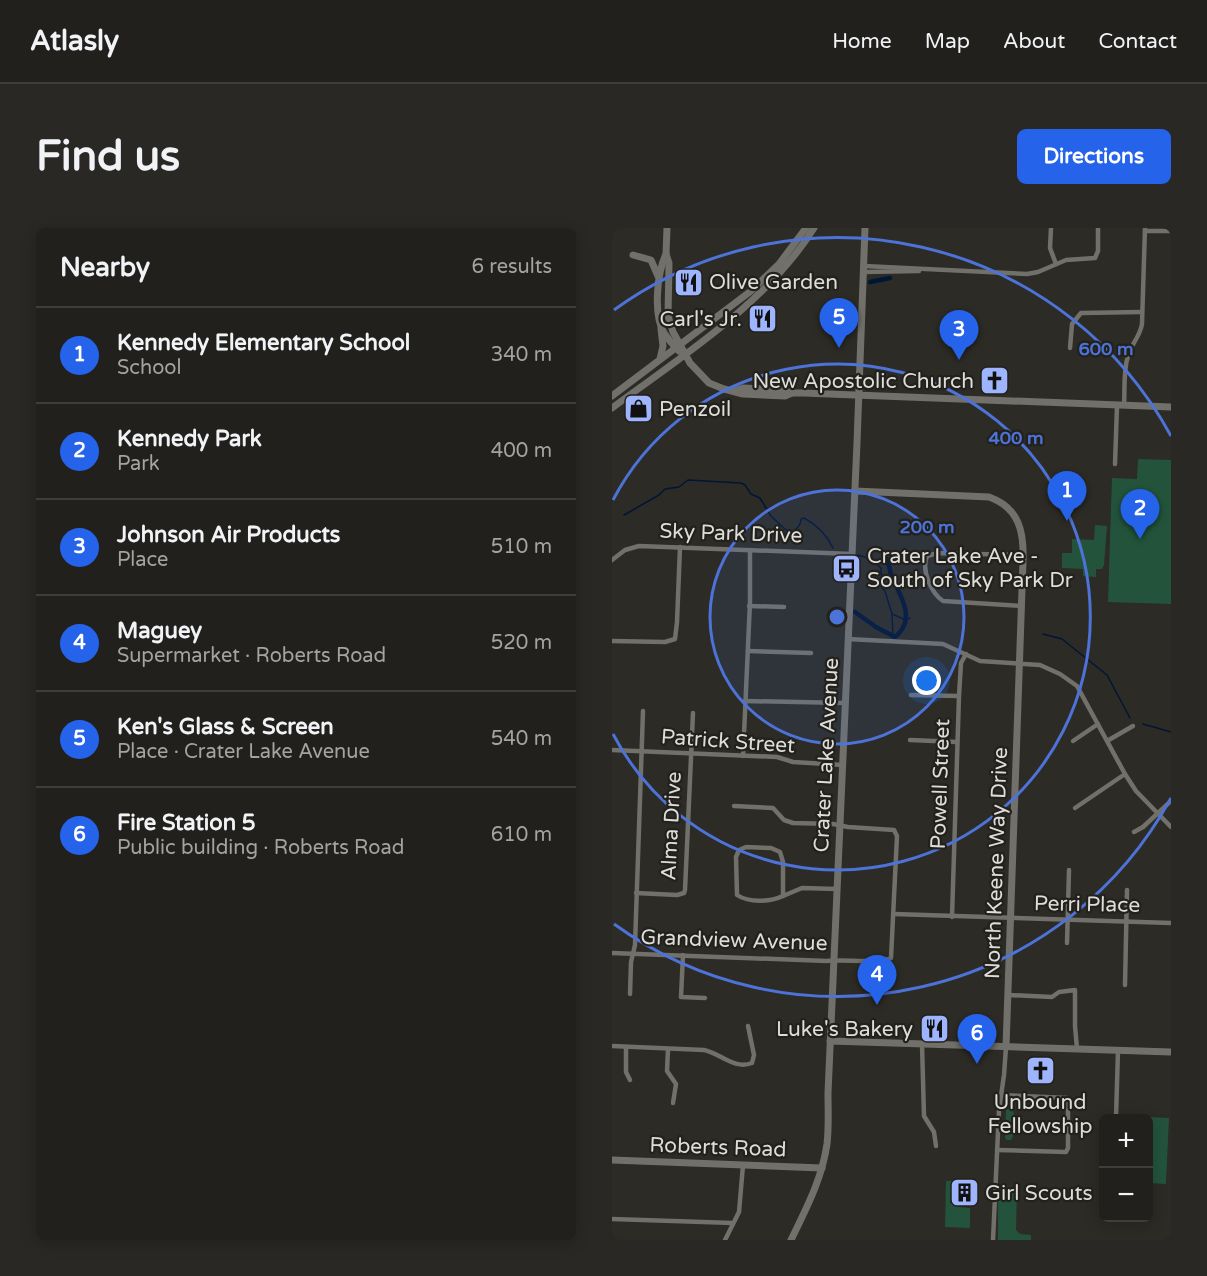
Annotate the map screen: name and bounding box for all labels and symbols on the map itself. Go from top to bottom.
restaurant icon: Olive Garden [672,266,704,298]
place label: Olive Garden [709,270,838,295]
pin: 5 [820,298,858,348]
restaurant icon: Carl's Jr. [747,303,779,335]
place label: Carl's Jr. [659,307,742,332]
pin: 3 [940,310,978,360]
text: 600 m [1078,338,1134,360]
church icon: New Apostolic Church [979,365,1011,397]
place label: New Apostolic Church [752,369,974,394]
shop icon: Penzoil [622,393,654,425]
place label: Penzoil [659,397,731,422]
text: 400 m [988,427,1044,449]
pin: 1 [1048,472,1086,521]
pin: 2 [1120,490,1160,539]
text: 200 m [899,516,955,538]
street label: Sky Park Drive [659,519,803,548]
place label: Crater Lake Ave - South of Sky Park Dr [867,544,1073,593]
bus stop icon: Crater Lake Ave - South of Sky Park Dr [830,552,862,584]
centre of rings [827,607,847,627]
street label: Crater Lake Avenue [809,657,844,853]
your location [912,666,941,695]
street label: Powell Street [926,718,955,850]
street label: Patrick Street [660,724,796,759]
street label: North Keene Way Drive [980,746,1013,979]
street label: Alma Drive [656,771,687,881]
street label: Perri Place [1034,891,1141,918]
street label: Grandview Avenue [640,925,828,956]
pin: 4 [858,956,896,1005]
restaurant icon: Luke's Bakery [918,1013,950,1045]
pin: 6 [958,1014,997,1064]
place label: Luke's Bakery [776,1017,913,1042]
church icon: Unbound Fellowship [1024,1055,1056,1087]
place label: Unbound Fellowship [988,1090,1092,1139]
street label: Roberts Road [649,1133,787,1162]
building icon: Girl Scouts [948,1177,980,1209]
place label: Girl Scouts [985,1181,1093,1206]

